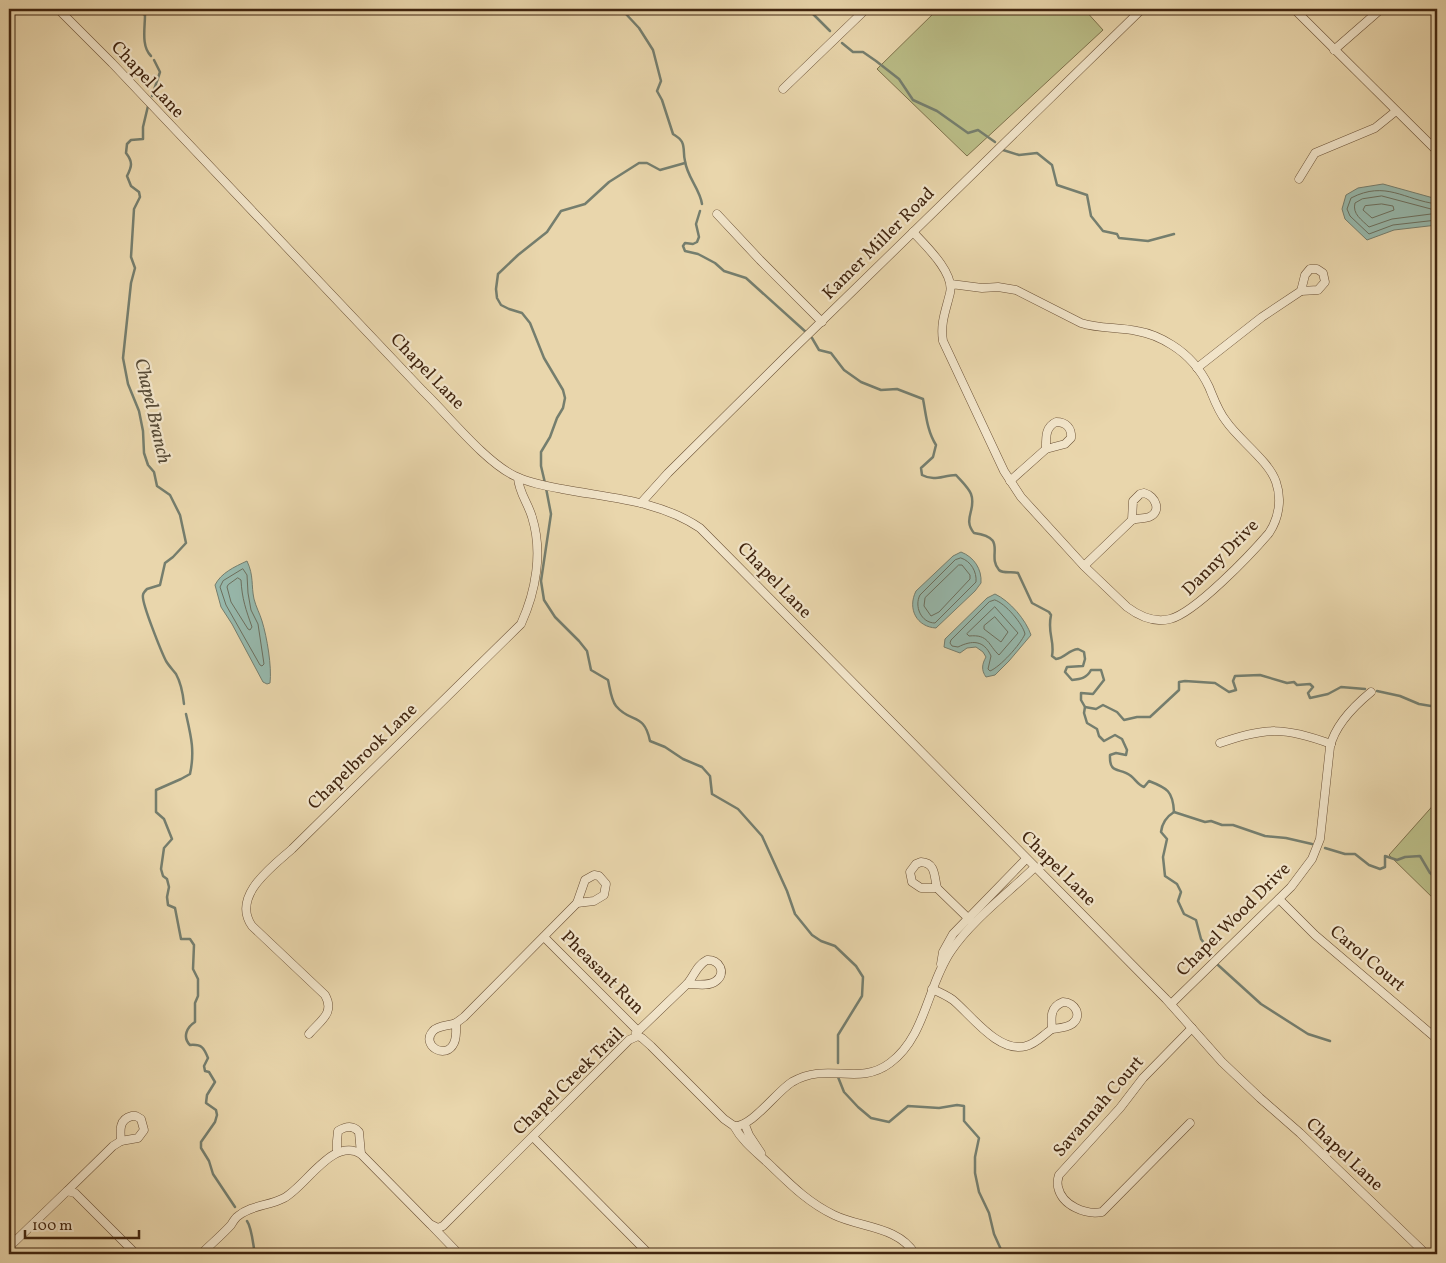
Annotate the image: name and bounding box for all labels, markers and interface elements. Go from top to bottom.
street label: Chapel Lane [105,36,189,124]
street label: Kamer Miller Road [817,182,941,306]
street label: Chapel Lane [384,328,470,416]
water label: Chapel Branch [127,356,177,466]
street label: Danny Drive [1177,514,1265,602]
street label: Chapel Lane [731,537,817,625]
street label: Chapelbrook Lane [303,698,423,816]
street label: Chapel Lane [1015,826,1101,912]
street label: Chapel Wood Drive [1171,857,1297,983]
street label: Carol Court [1324,920,1410,998]
street label: Pheasant Run [555,926,650,1021]
street label: Chapel Creek Trail [508,1022,630,1142]
street label: Savannah Court [1048,1051,1150,1163]
street label: Chapel Lane [1300,1113,1388,1197]
scale bar [25,1208,139,1240]
text: 100 m [32,1216,72,1237]

